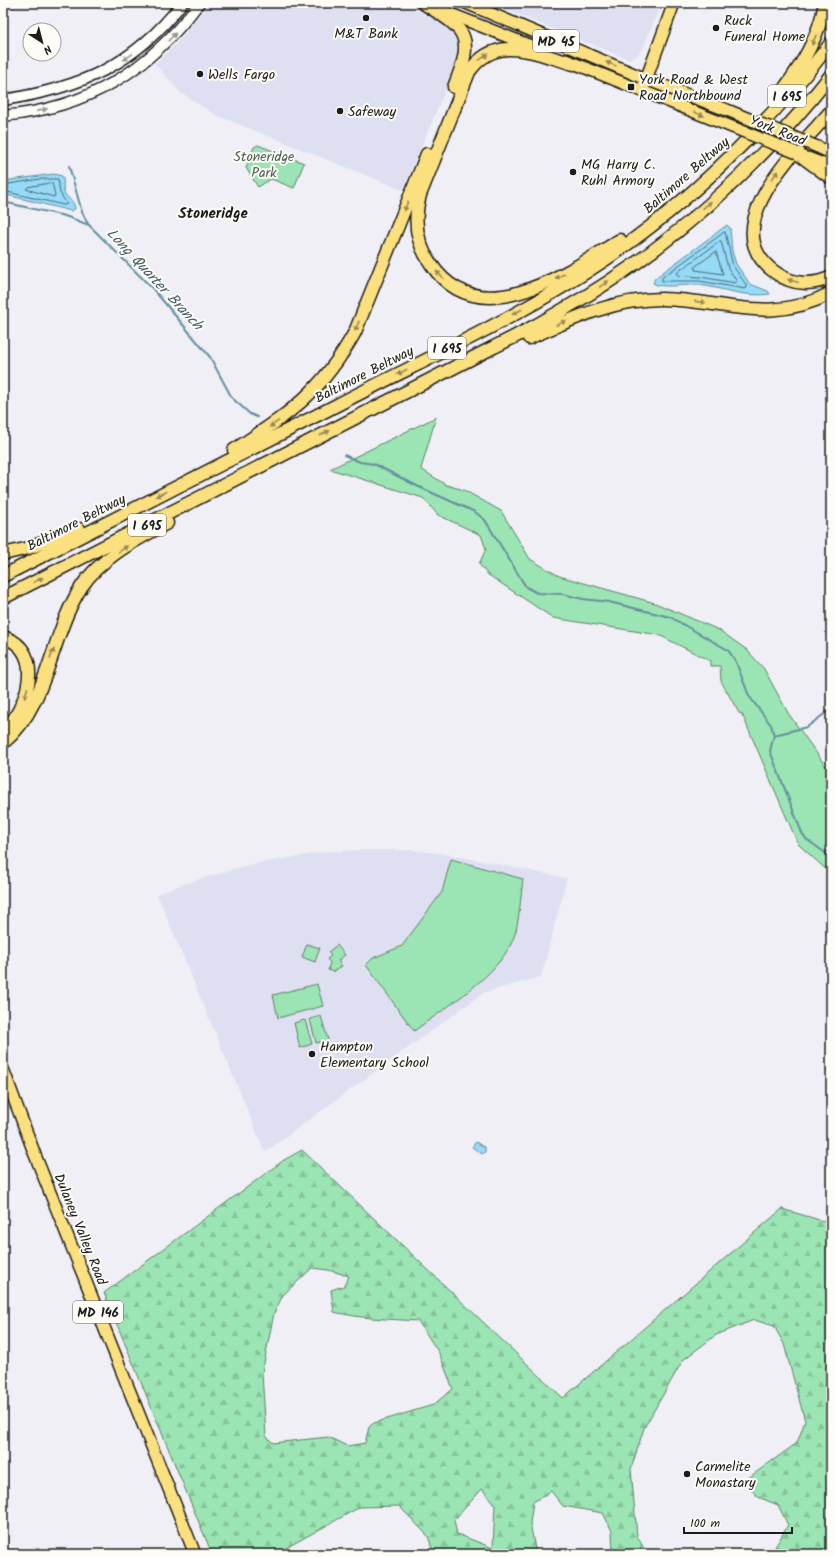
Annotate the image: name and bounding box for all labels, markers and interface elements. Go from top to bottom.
place label: Ruck Funeral Home [724,10,806,48]
marker: M&T Bank [361,13,371,23]
north arrow [22,22,62,62]
place label: M&T Bank [334,23,398,45]
marker: Ruck Funeral Home [711,23,721,33]
road number: MD 45 [533,30,579,52]
one-way arrow [167,32,177,42]
one-way arrow [810,35,816,47]
text: N [39,40,55,59]
one-way arrow [123,53,133,61]
one-way arrow [478,53,490,60]
one-way arrow [605,61,616,67]
place label: Wells Fargo [208,64,275,86]
marker: Wells Fargo [195,69,205,79]
place label: York Road & West Road Northbound [639,69,749,107]
marker: York Road & West Road Northbound [626,82,636,92]
road number: I 695 [768,85,806,107]
place label: Safeway [348,101,397,123]
marker: Safeway [335,106,345,116]
one-way arrow [36,107,48,113]
street label: York Road [746,110,810,153]
one-way arrow [693,112,705,118]
street label: Baltimore Beltway [639,132,735,220]
park label: Stoneridge Park [234,146,295,184]
place label: MG Harry C. Ruhl Armory [581,154,655,192]
marker: MG Harry C. Ruhl Armory [568,167,578,177]
one-way arrow [771,170,780,181]
one-way arrow [403,200,409,211]
one-way arrow [702,201,713,210]
district label: Stoneridge [178,202,248,226]
water label: Long Quarter Branch [100,223,210,338]
one-way arrow [435,270,445,280]
one-way arrow [554,273,566,279]
one-way arrow [787,278,799,284]
one-way arrow [599,280,610,288]
one-way arrow [694,299,706,306]
one-way arrow [511,309,523,315]
one-way arrow [555,320,567,326]
one-way arrow [354,321,360,332]
road number: I 695 [428,337,466,359]
street label: Baltimore Beltway [311,340,418,409]
one-way arrow [396,368,407,375]
one-way arrow [269,420,279,428]
one-way arrow [319,430,331,437]
street label: Baltimore Beltway [23,488,130,557]
one-way arrow [156,491,167,498]
road number: I 695 [128,514,166,536]
one-way arrow [118,545,129,553]
one-way arrow [32,577,43,583]
one-way arrow [50,647,56,659]
one-way arrow [23,687,29,699]
place label: Hampton Elementary School [320,1036,429,1074]
marker: Hampton Elementary School [307,1049,317,1059]
street label: Dulaney Valley Road [48,1170,113,1290]
road number: MD 146 [73,1301,123,1323]
place label: Carmelite Monastary [695,1456,756,1494]
marker: Carmelite Monastary [682,1469,692,1479]
scale bar [684,1509,792,1535]
text: 100 m [690,1514,721,1533]

